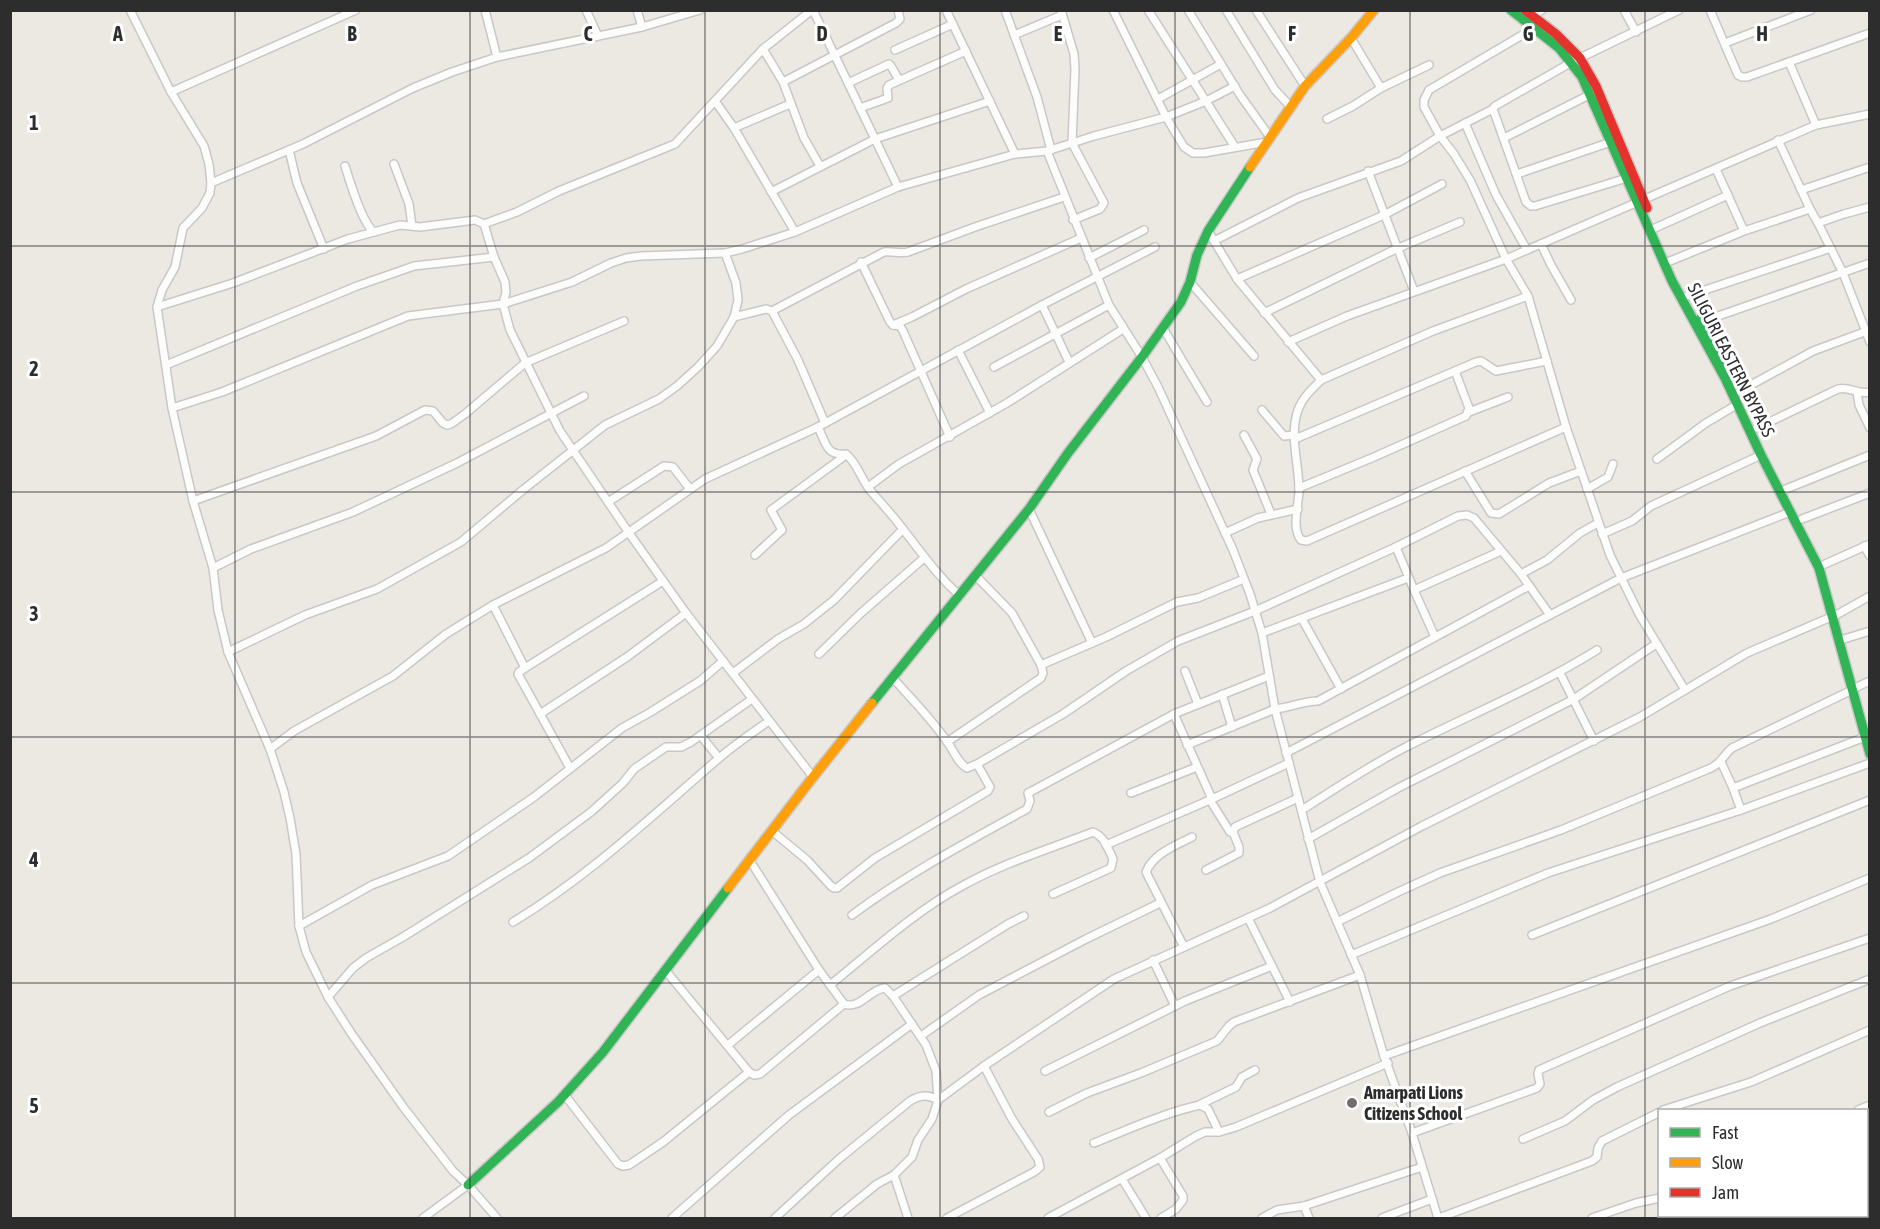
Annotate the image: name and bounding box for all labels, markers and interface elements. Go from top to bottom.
text: A [112,22,123,45]
text: B [347,22,357,45]
text: C [584,22,593,45]
text: D [816,22,828,45]
text: E [1054,22,1063,45]
text: F [1288,22,1296,45]
text: G [1523,22,1534,45]
text: H [1756,22,1768,45]
text: 1 [29,111,39,134]
street label: SILIGURI EASTERN BYPASS [1683,279,1780,441]
text: 2 [29,357,39,380]
text: 3 [29,602,39,625]
text: 4 [28,848,39,871]
place label: Amarpati Lions Citizens School [1363,1082,1463,1124]
text: 5 [29,1094,39,1117]
marker: Amarpati Lions Citizens School [1345,1096,1359,1110]
legend [1658,1109,1868,1217]
text: Fast [1712,1122,1739,1143]
text: Slow [1712,1152,1743,1173]
text: Jam [1712,1182,1739,1203]

